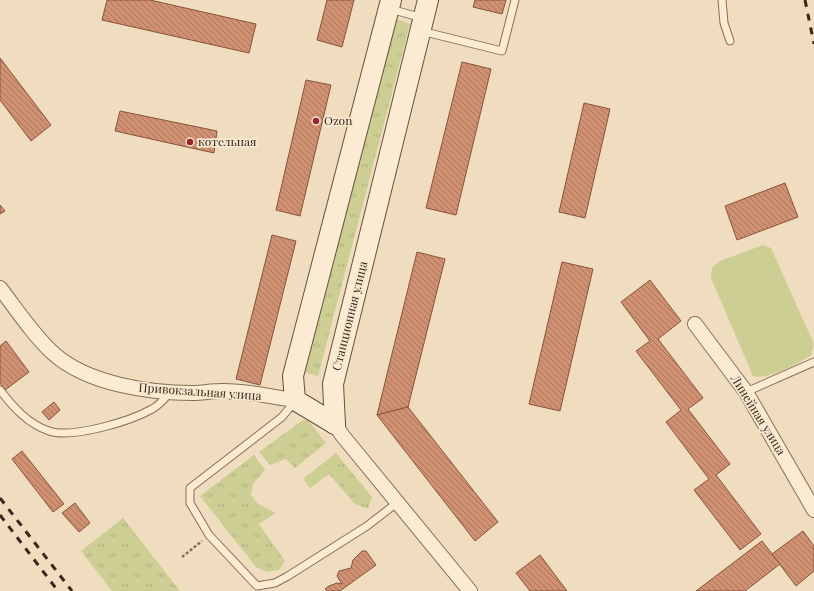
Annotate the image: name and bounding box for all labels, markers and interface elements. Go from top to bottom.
place label: Ozon [324,112,352,128]
marker: Ozon [311,116,321,126]
place label: котельная [198,133,257,149]
marker: котельная [185,137,195,147]
street label: Станционная улица [328,259,370,372]
street label: Линейная улица [727,370,790,458]
street label: Привокзальная улица [138,379,262,403]

